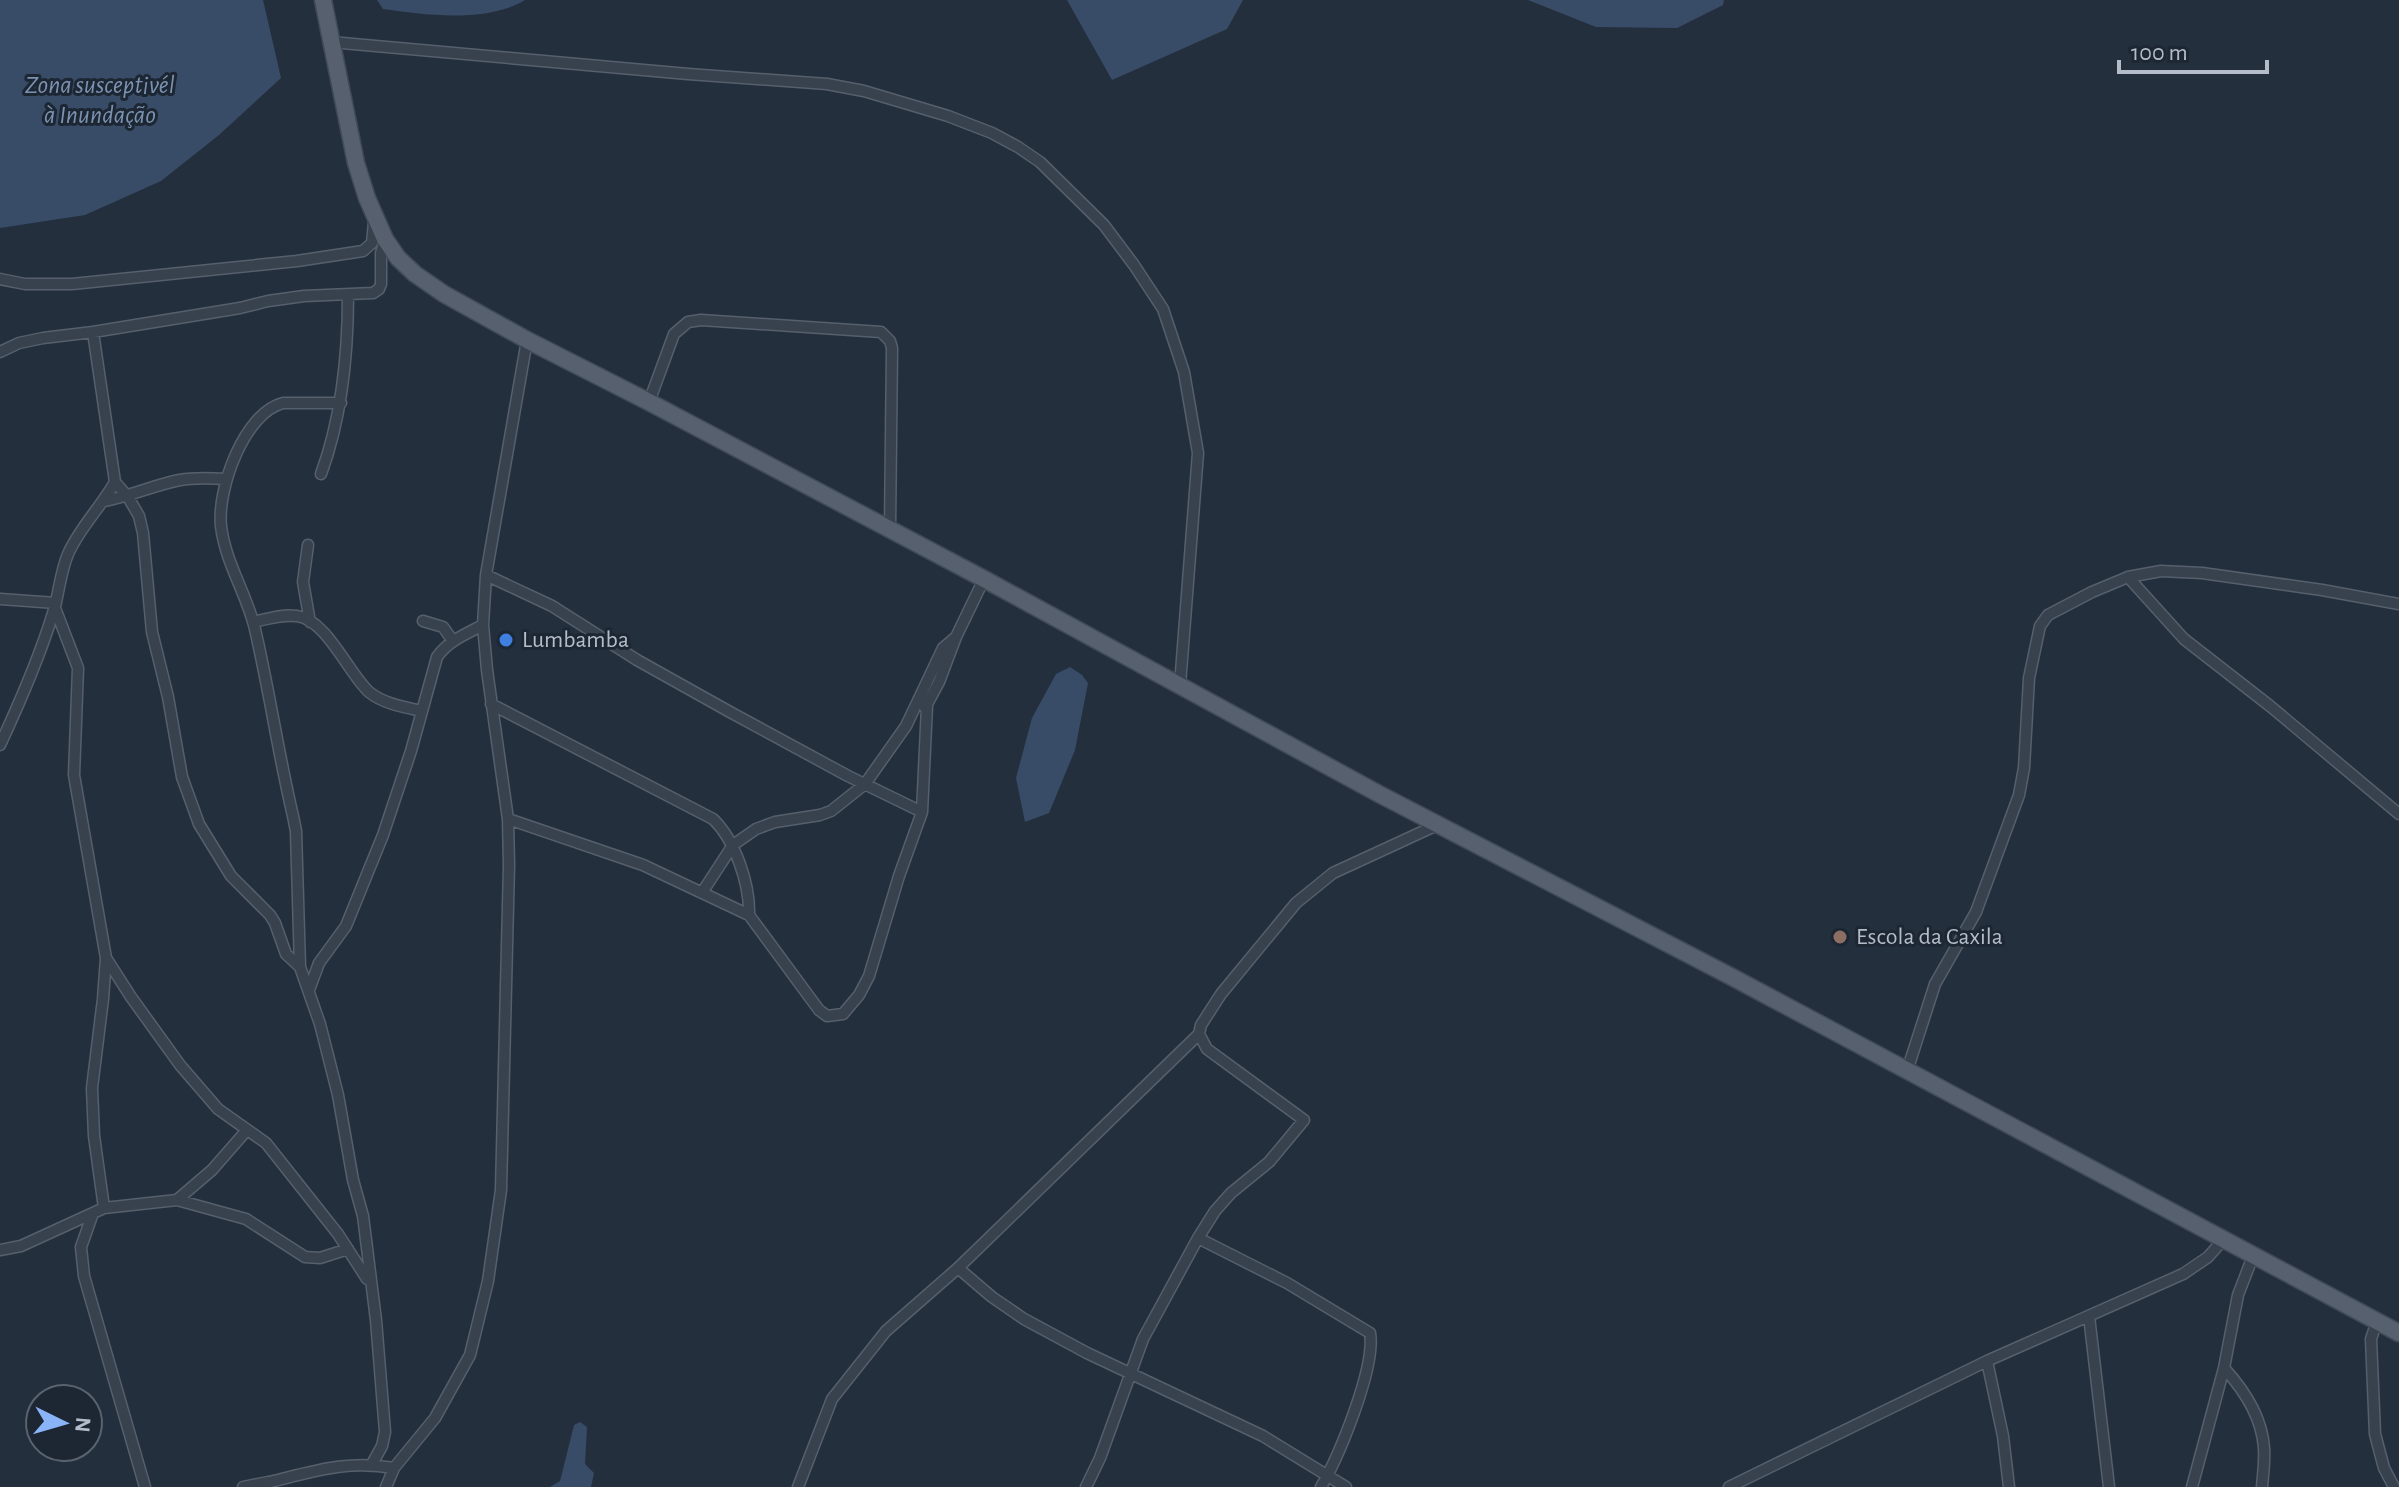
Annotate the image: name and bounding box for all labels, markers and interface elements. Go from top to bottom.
scale bar [2119,24,2267,74]
text: 100 m [2131,41,2188,65]
water label: Zona susceptivél à Inundação [25,72,175,128]
place label: Lumbamba [522,628,629,652]
marker: Lumbamba [497,631,515,649]
place label: Escola da Caxila [1856,925,2003,949]
marker: Escola da Caxila [1831,928,1849,946]
north arrow [24,1383,104,1463]
text: N [71,1416,95,1433]

